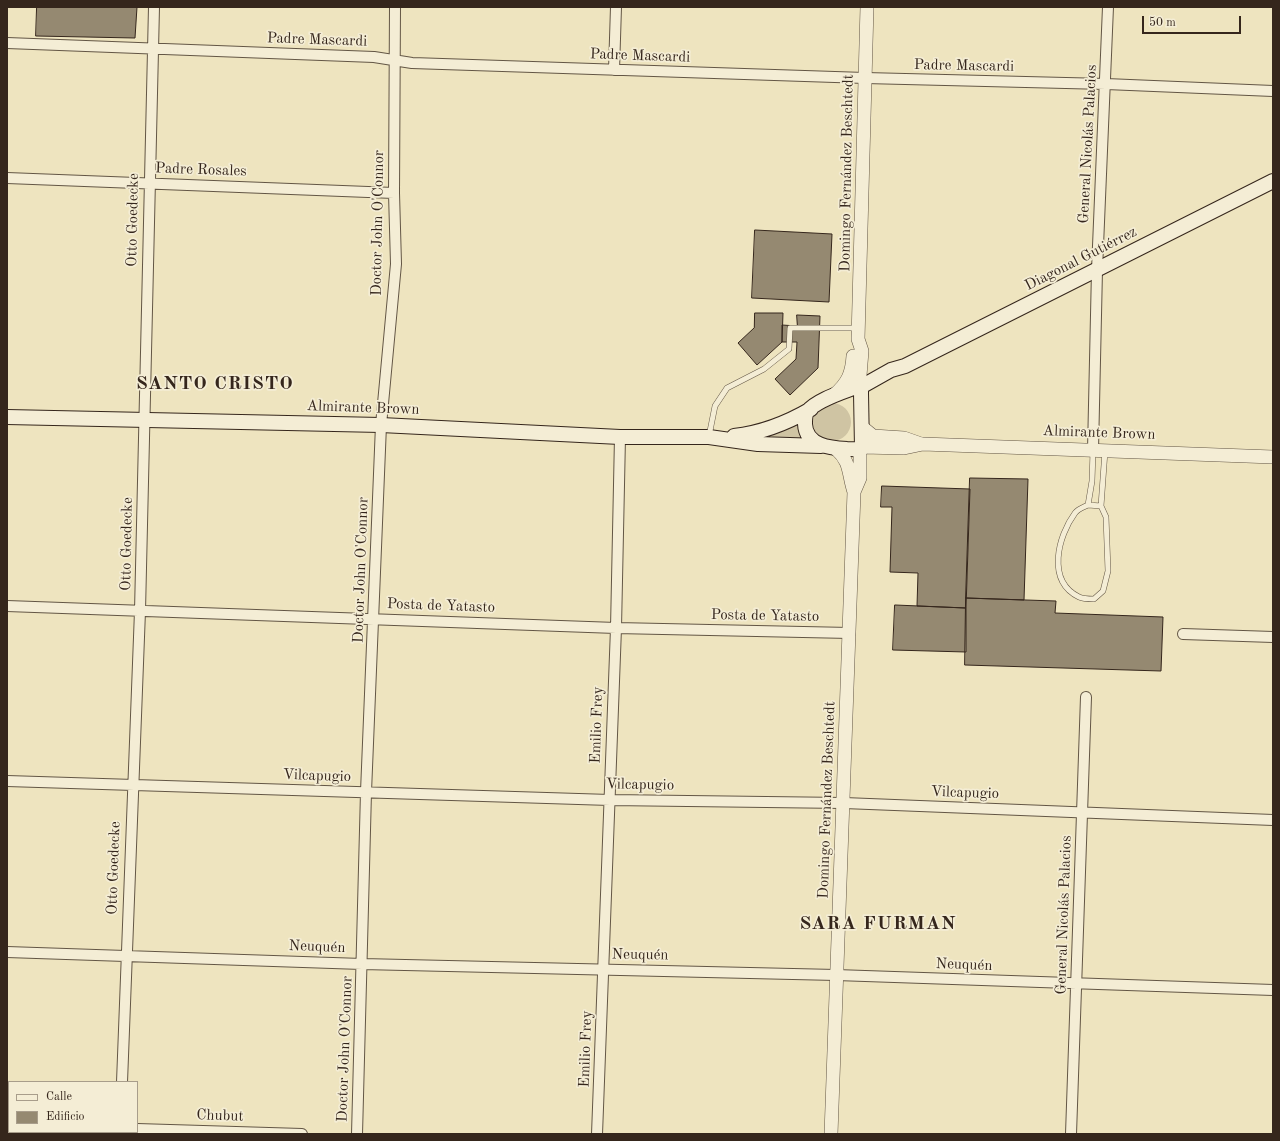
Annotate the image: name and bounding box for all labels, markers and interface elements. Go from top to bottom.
scale bar [1144,8,1243,34]
text: 50 m [1149,17,1176,29]
street label: Padre Mascardi [266,29,368,51]
street label: Padre Mascardi [589,45,691,67]
street label: Padre Mascardi [914,56,1014,76]
street label: General Nicolás Palacios [1075,64,1101,224]
street label: Domingo Fernández Beschtedt [836,74,858,272]
street label: Doctor John O'Connor [368,150,388,296]
street label: Padre Rosales [155,159,247,181]
street label: Otto Goedecke [123,173,143,267]
street label: Diagonal Gutiérrez [1022,223,1140,295]
district label: SANTO CRISTO [136,373,294,395]
street label: Almirante Brown [306,397,420,419]
street label: Almirante Brown [1042,422,1156,444]
street label: Otto Goedecke [117,497,137,591]
street label: Doctor John O'Connor [349,497,373,643]
street label: Posta de Yatasto [387,595,495,617]
street label: Posta de Yatasto [711,606,819,626]
street label: Emilio Frey [587,686,607,764]
street label: Domingo Fernández Beschtedt [815,701,839,899]
street label: Vilcapugio [283,766,351,786]
street label: Vilcapugio [606,775,674,795]
street label: Vilcapugio [931,783,999,803]
street label: Otto Goedecke [103,821,125,915]
street label: General Nicolás Palacios [1052,835,1076,995]
district label: SARA FURMAN [799,913,957,935]
street label: Neuquén [288,937,346,957]
street label: Neuquén [611,946,669,964]
street label: Neuquén [935,955,993,975]
street label: Doctor John O'Connor [333,976,357,1122]
street label: Emilio Frey [576,1010,596,1088]
legend [8,1081,138,1133]
text: Calle [46,1091,72,1103]
street label: Chubut [196,1106,244,1126]
text: Edificio [46,1111,85,1123]

